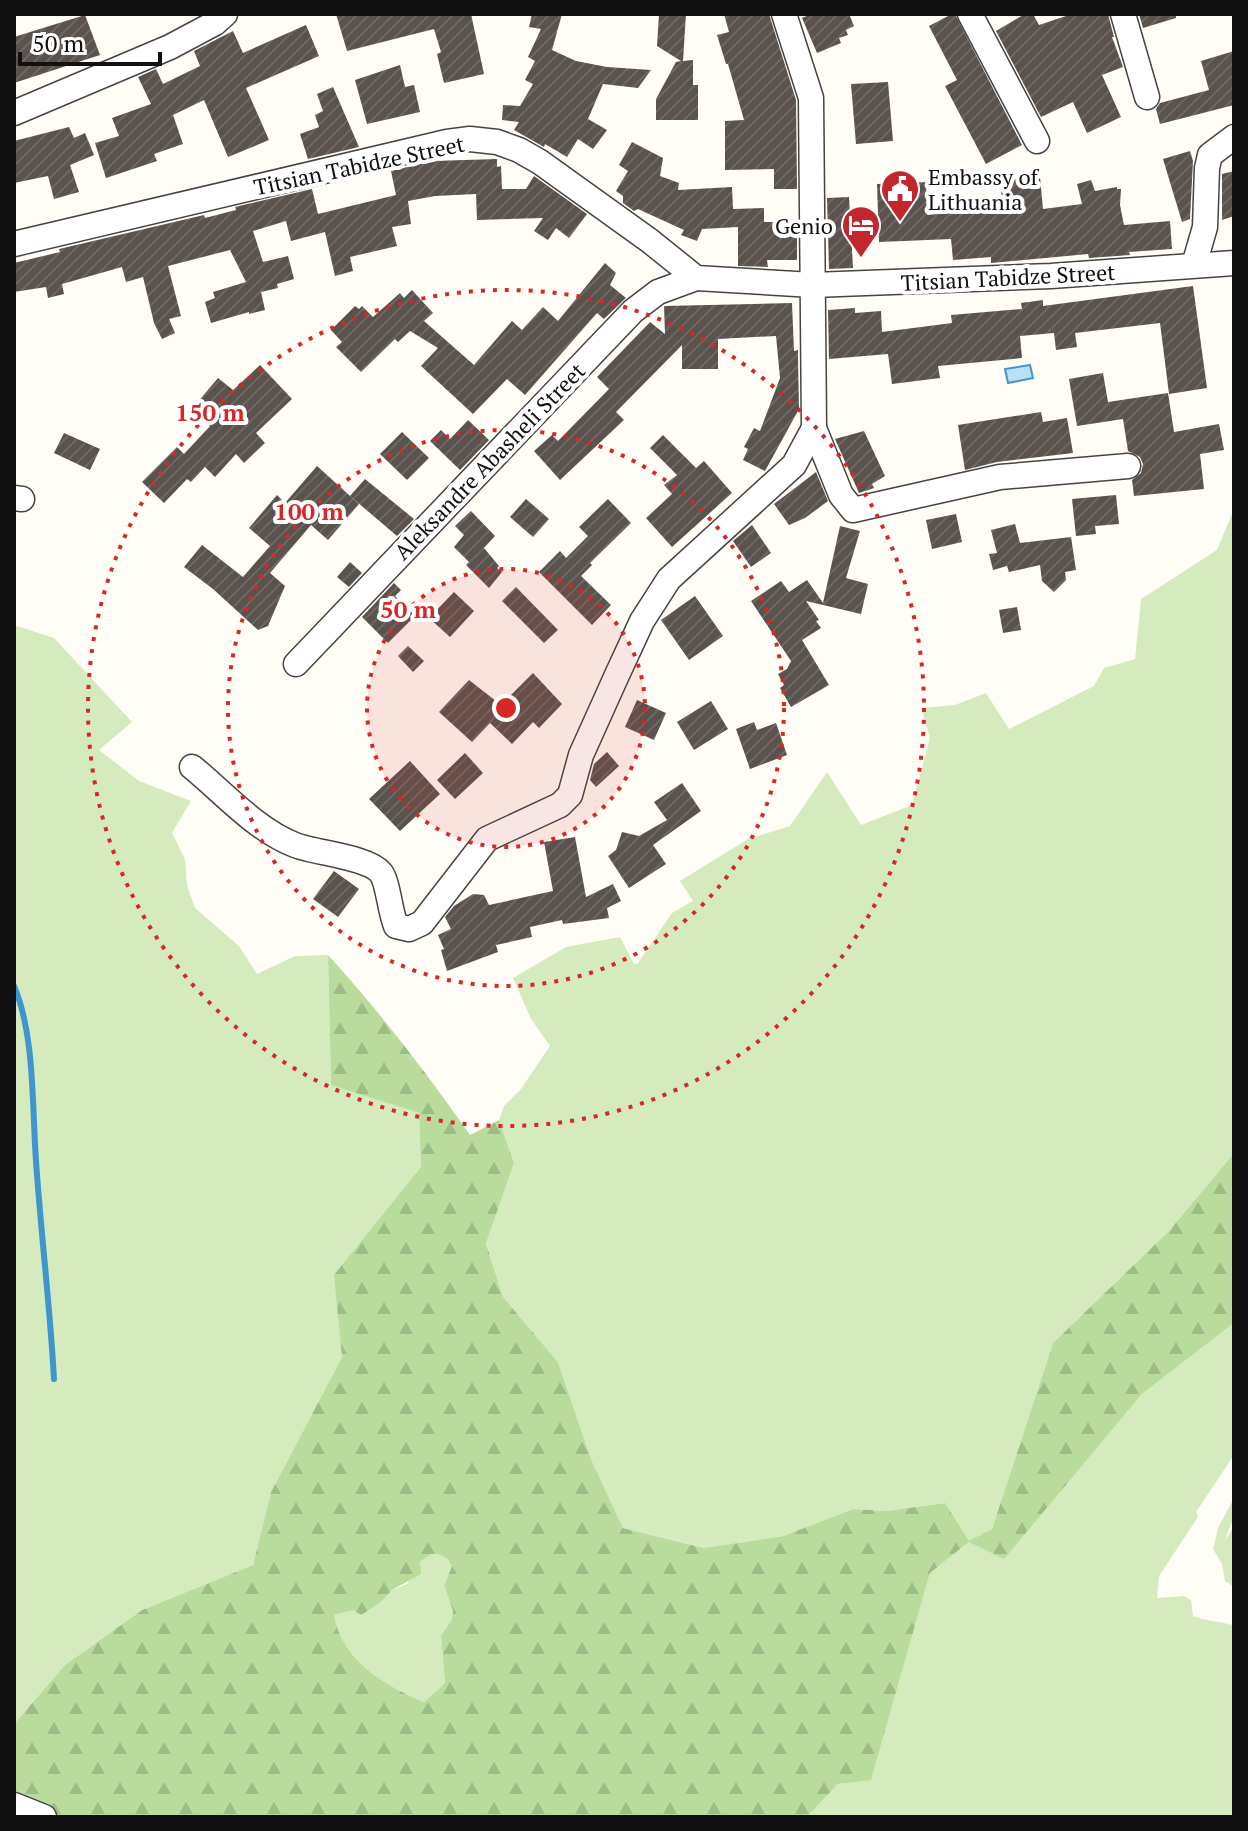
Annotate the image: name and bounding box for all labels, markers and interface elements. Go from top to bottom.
scale bar [20,16,160,66]
text: 50 m [32,27,84,59]
street label: Titsian Tabidze Street [251,129,467,201]
place label: Embassy of Lithuania [928,162,1040,216]
public building icon: Embassy of Lithuania [879,168,921,223]
hotel icon: Genio [840,204,882,259]
place label: Genio [775,211,833,240]
street label: Titsian Tabidze Street [900,257,1116,297]
street label: Aleksandre Abasheli Street [387,356,591,566]
text: 150 m [175,396,245,428]
text: 100 m [274,495,344,527]
text: 50 m [380,593,436,625]
centre of rings [492,694,520,722]

